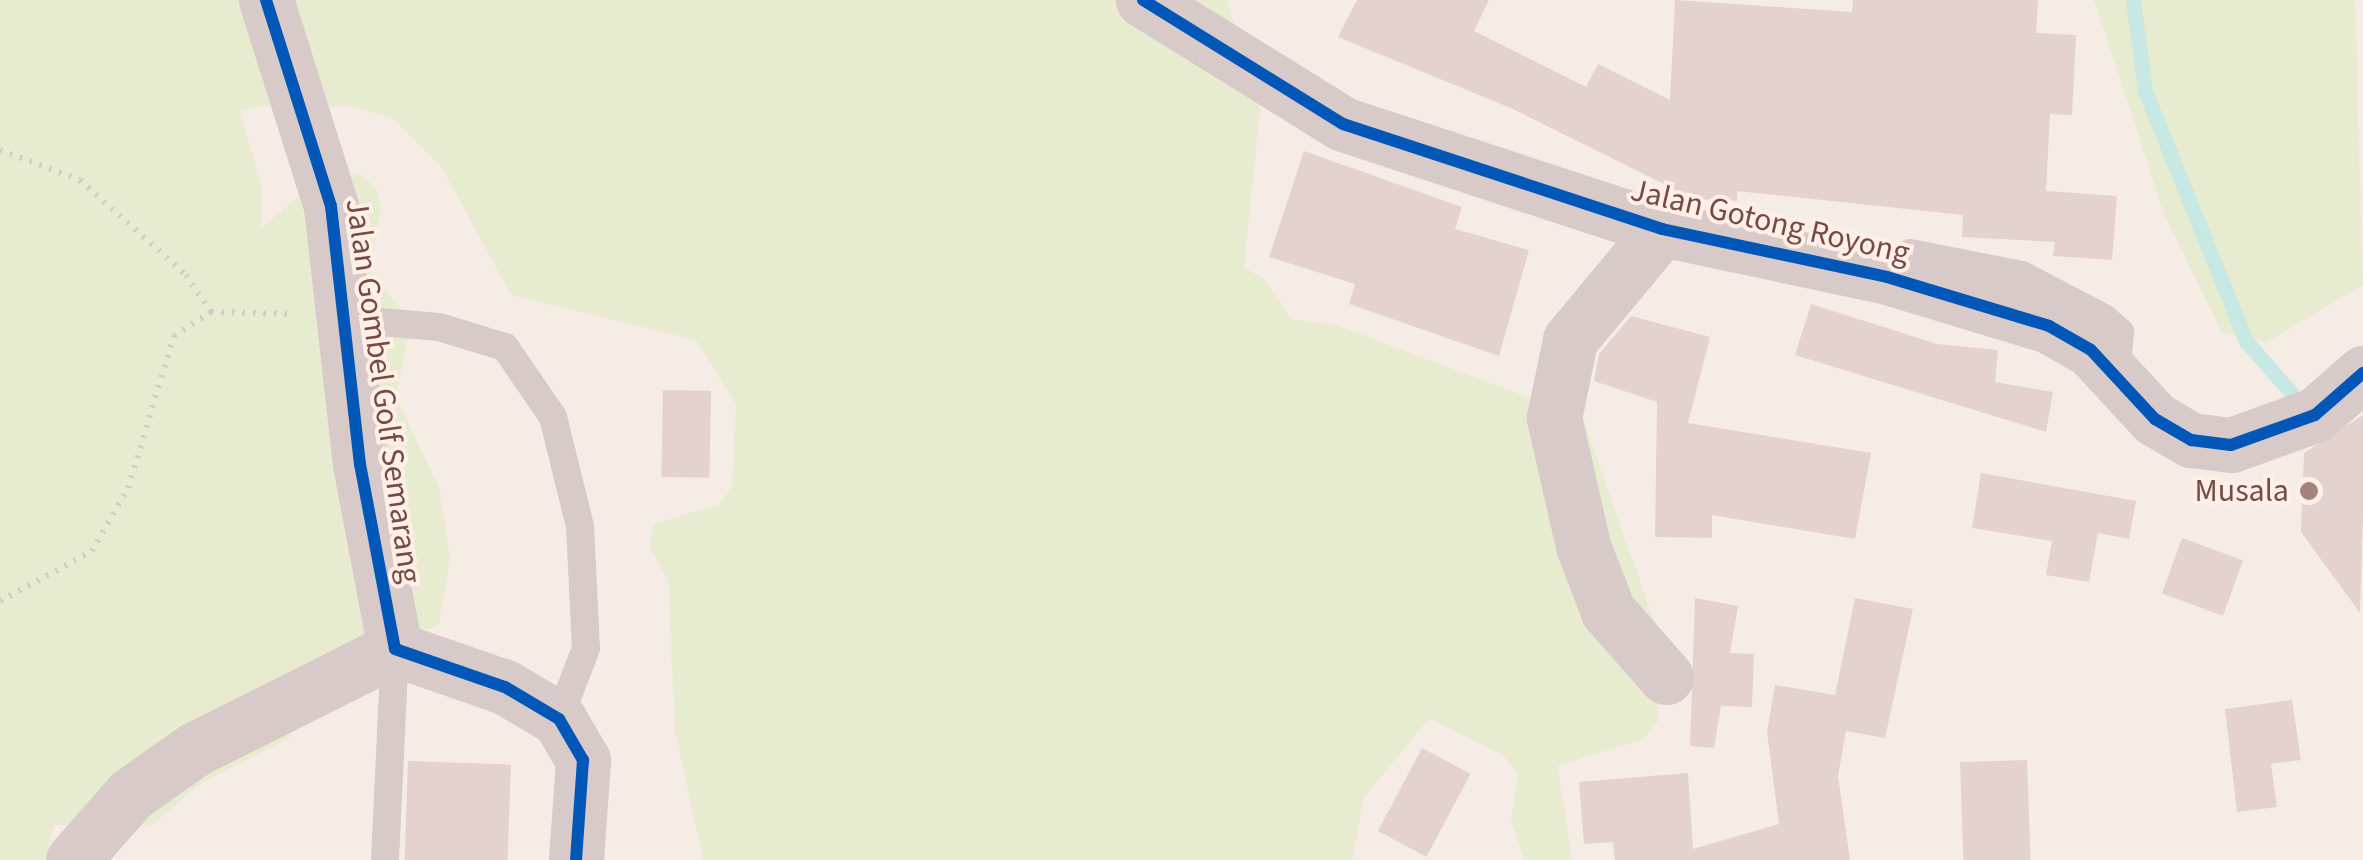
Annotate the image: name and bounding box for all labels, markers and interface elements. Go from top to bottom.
street label: Jalan Gotong Royong [1627,171,1913,273]
street label: Jalan Gombel Golf Semarang [337,196,429,586]
place label: Musala [2195,472,2289,510]
marker: Musala [2298,480,2320,502]

